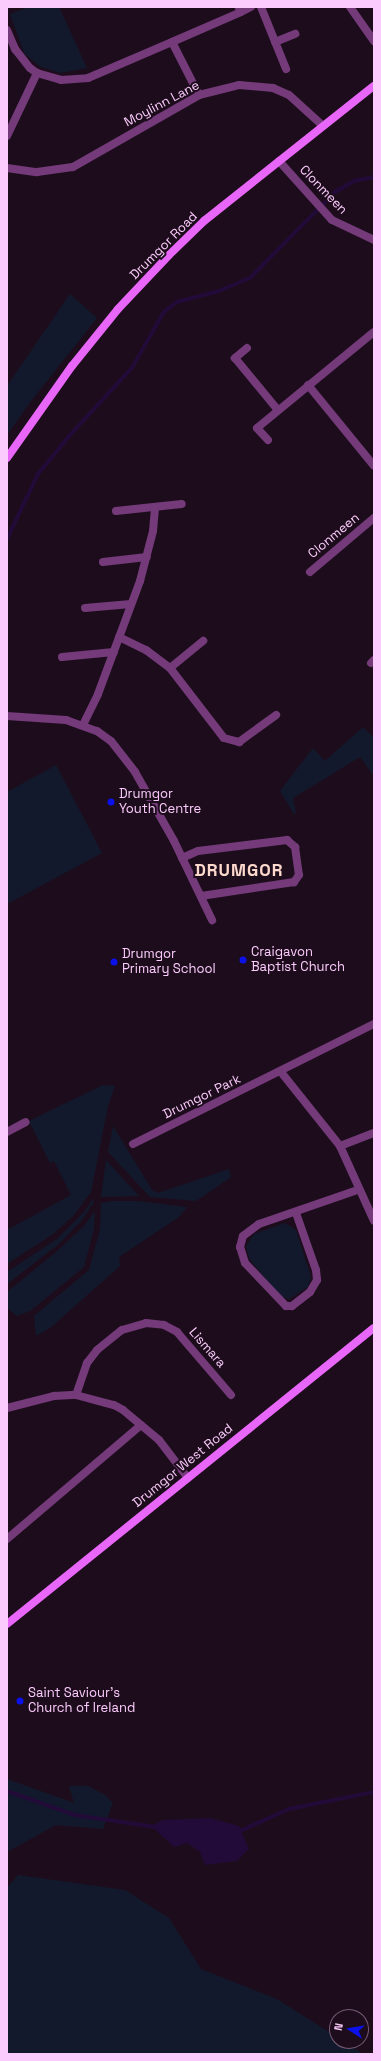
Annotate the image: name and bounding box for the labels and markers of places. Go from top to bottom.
place label: Drumgor Youth Centre [119,787,201,818]
marker: Drumgor Youth Centre [106,797,116,807]
place label: Craigavon Baptist Church [251,945,345,976]
place label: Drumgor Primary School [122,947,216,978]
marker: Craigavon Baptist Church [238,955,248,965]
marker: Drumgor Primary School [109,957,119,967]
place label: Saint Saviour's Church of Ireland [28,1686,135,1717]
marker: Saint Saviour's Church of Ireland [15,1696,25,1706]

